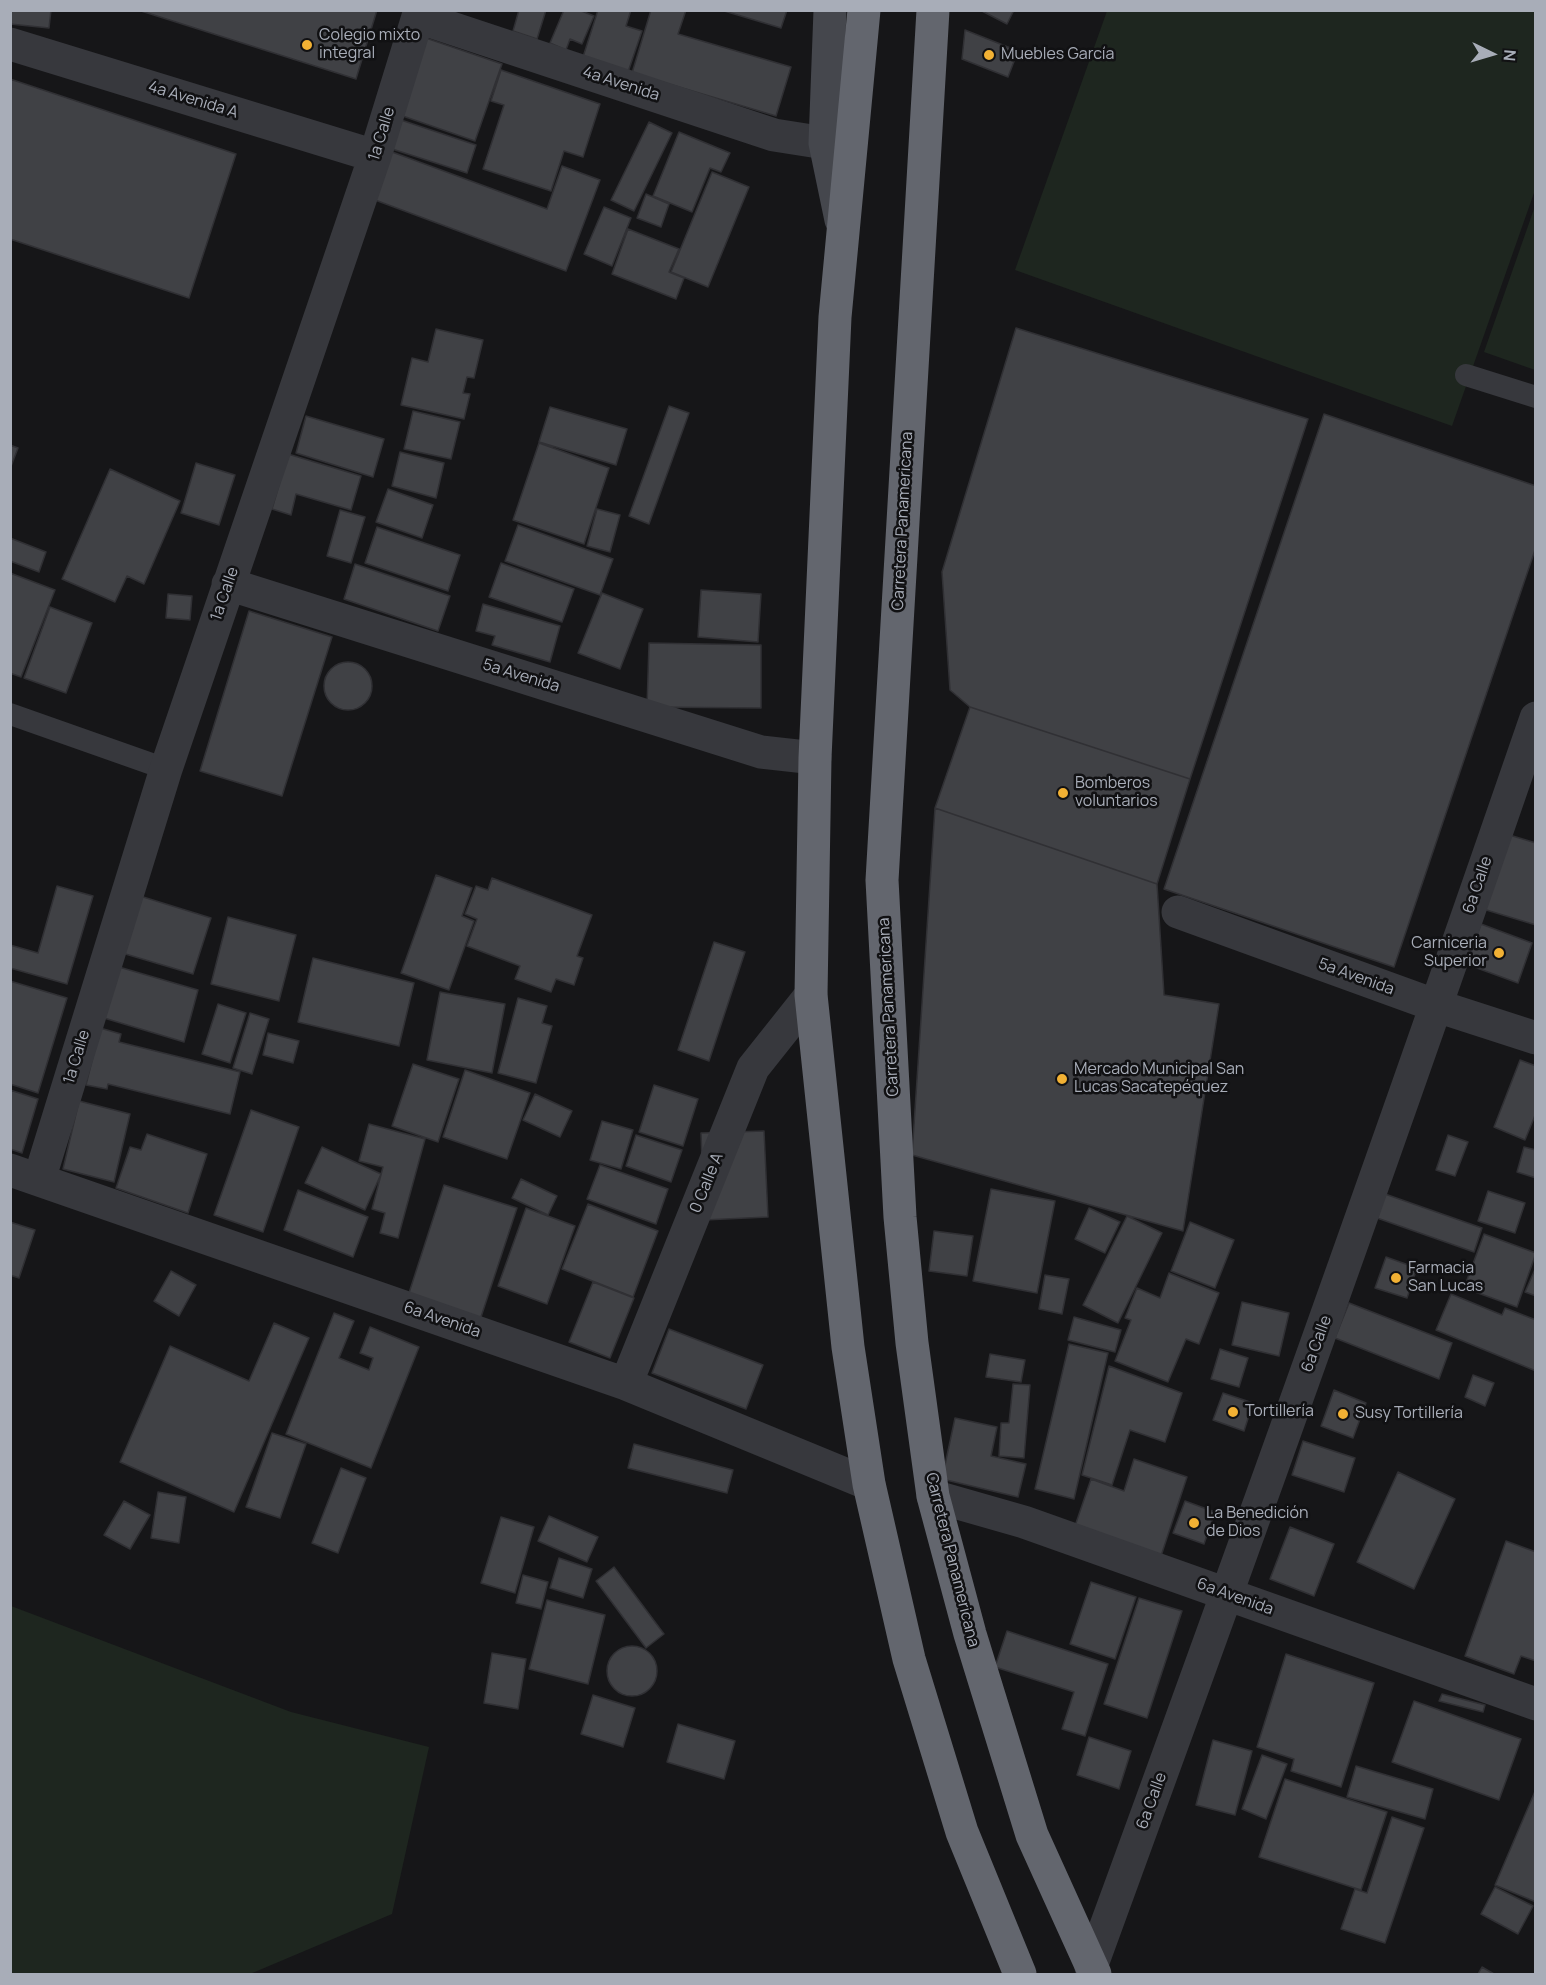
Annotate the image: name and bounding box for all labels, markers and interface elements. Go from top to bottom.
north arrow [1462,24,1522,84]
place label: Colegio mixto integral [319,26,420,64]
marker: Colegio mixto integral [300,38,314,52]
place label: Muebles García [1001,45,1114,65]
marker: Muebles García [982,48,996,62]
text: N [1498,49,1521,62]
street label: 4a Avenida [580,63,662,105]
street label: 4a Avenida A [146,77,240,123]
street label: 1a Calle [365,105,399,163]
street label: Carretera Panamericana [889,431,917,611]
street label: 1a Calle [207,565,243,623]
street label: 5a Avenida [480,655,562,697]
place label: Bomberos voluntarios [1075,774,1158,812]
marker: Bomberos voluntarios [1056,786,1070,800]
street label: 6a Calle [1459,854,1497,916]
street label: Carretera Panamericana [875,917,903,1097]
place label: Carniceria Superior [1411,934,1487,972]
marker: Carniceria Superior [1492,946,1506,960]
street label: 5a Avenida [1315,954,1397,1000]
street label: 1a Calle [60,1028,94,1086]
place label: Mercado Municipal San Lucas Sacatepéquez [1074,1060,1244,1098]
marker: Mercado Municipal San Lucas Sacatepéquez [1055,1072,1069,1086]
street label: 0 Calle A [686,1150,728,1216]
place label: Farmacia San Lucas [1408,1259,1483,1297]
marker: Farmacia San Lucas [1389,1271,1403,1285]
street label: 6a Avenida [401,1298,483,1342]
street label: 6a Calle [1298,1313,1336,1375]
place label: Tortillería [1245,1402,1314,1422]
place label: Susy Tortillería [1355,1404,1463,1424]
marker: Tortillería [1226,1405,1240,1419]
marker: Susy Tortillería [1336,1407,1350,1421]
street label: Carretera Panamericana [921,1471,983,1649]
place label: La Benedición de Dios [1206,1504,1309,1542]
marker: La Benedición de Dios [1187,1516,1201,1530]
street label: 6a Avenida [1194,1574,1276,1620]
street label: 6a Calle [1133,1770,1171,1832]

